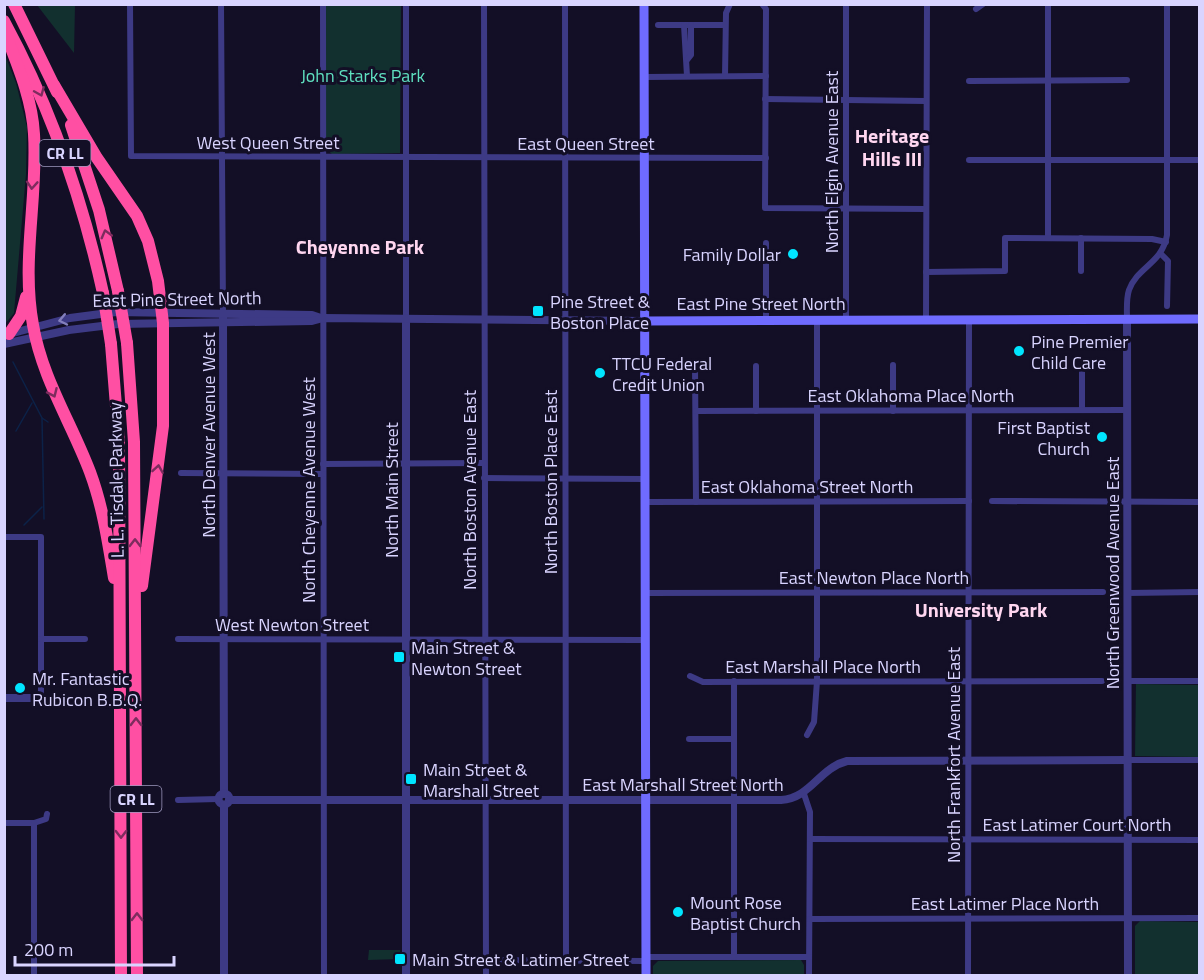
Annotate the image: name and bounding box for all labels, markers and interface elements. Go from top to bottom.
park label: John Starks Park [301,62,426,89]
street label: North Elgin Avenue East [818,70,845,253]
one-way arrow [33,86,45,97]
district label: Heritage Hills III [855,120,929,174]
street label: West Queen Street [197,129,340,156]
street label: East Queen Street [517,130,655,157]
road number: CR LL [40,140,90,166]
one-way arrow [26,181,39,190]
one-way arrow [100,229,113,239]
district label: Cheyenne Park [296,231,425,262]
place label: Family Dollar [683,241,781,268]
marker: Family Dollar [786,247,800,261]
street label: East Pine Street North [92,284,262,314]
place label: Pine Street & Boston Place [550,288,651,336]
street label: East Pine Street North [676,290,846,317]
marker: Pine Street & Boston Place [531,304,545,318]
one-way arrow [58,313,68,326]
place label: Pine Premier Child Care [1031,328,1128,376]
street label: North Denver Avenue West [195,332,222,538]
marker: Pine Premier Child Care [1012,344,1026,358]
place label: TTCU Federal Credit Union [612,350,712,398]
marker: TTCU Federal Credit Union [593,366,607,380]
street label: North Cheyenne Avenue West [295,376,322,603]
street label: East Oklahoma Place North [808,382,1014,409]
one-way arrow [46,386,58,397]
street label: North Boston Avenue East [456,389,483,590]
street label: North Boston Place East [537,389,564,574]
street label: L. L. Tisdale Parkway [101,401,131,558]
place label: First Baptist Church [997,414,1091,462]
street label: North Main Street [378,421,405,558]
marker: First Baptist Church [1095,430,1109,444]
street label: North Greenwood Avenue East [1099,456,1126,689]
one-way arrow [152,464,164,473]
street label: East Oklahoma Street North [701,473,913,500]
one-way arrow [129,538,141,547]
street label: East Newton Place North [779,564,969,591]
district label: University Park [915,594,1048,625]
street label: West Newton Street [215,611,370,638]
place label: Main Street & Newton Street [411,634,522,682]
street label: North Frankfort Avenue East [940,646,967,863]
marker: Main Street & Newton Street [392,650,406,664]
street label: East Marshall Place North [725,653,921,680]
place label: Mr. Fantastic Rubicon B.B.Q. [32,665,142,713]
marker: Mr. Fantastic Rubicon B.B.Q. [13,681,27,695]
one-way arrow [130,718,142,727]
place label: Main Street & Marshall Street [423,756,540,804]
street label: East Marshall Street North [582,771,784,798]
marker: Main Street & Marshall Street [404,772,418,786]
road number: CR LL [110,786,162,812]
street label: East Latimer Court North [983,811,1171,838]
one-way arrow [115,829,127,838]
place label: Mount Rose Baptist Church [690,889,801,937]
street label: East Latimer Place North [911,890,1099,917]
marker: Mount Rose Baptist Church [671,905,685,919]
one-way arrow [131,913,143,922]
scale bar [15,929,174,967]
text: 200 m [24,936,73,963]
place label: Main Street & Latimer Street [412,946,630,973]
marker: Main Street & Latimer Street [393,952,407,966]

